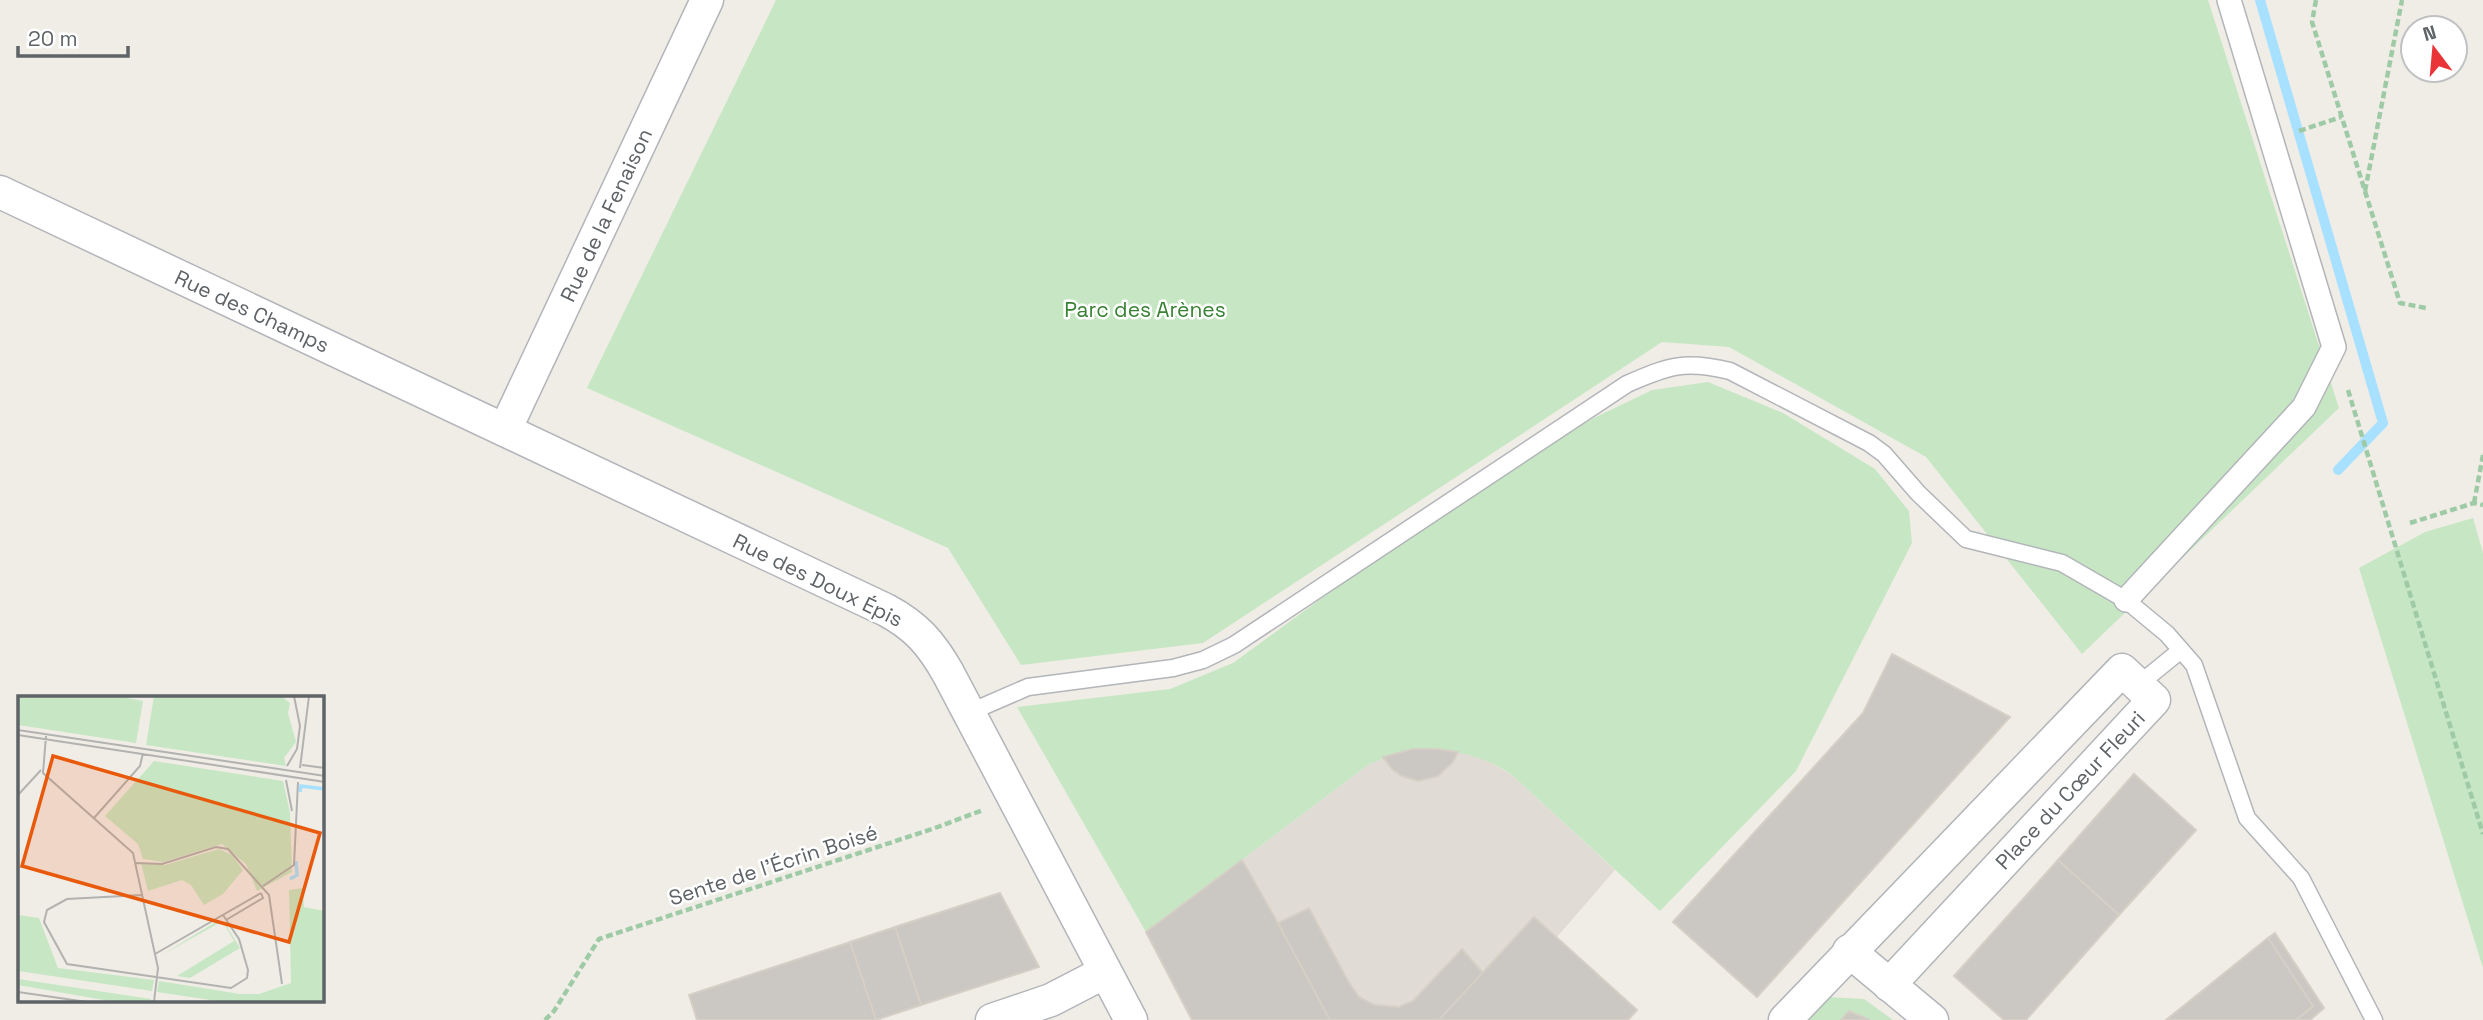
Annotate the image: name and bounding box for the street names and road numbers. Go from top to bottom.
street label: Rue de la Fenaison [554,124,658,306]
street label: Rue des Champs [170,263,334,359]
street label: Rue des Doux Épis [729,527,907,633]
street label: Place du Cœur Fleuri [1989,705,2151,875]
street label: Sente de l'Écrin Boisé [665,818,881,912]

